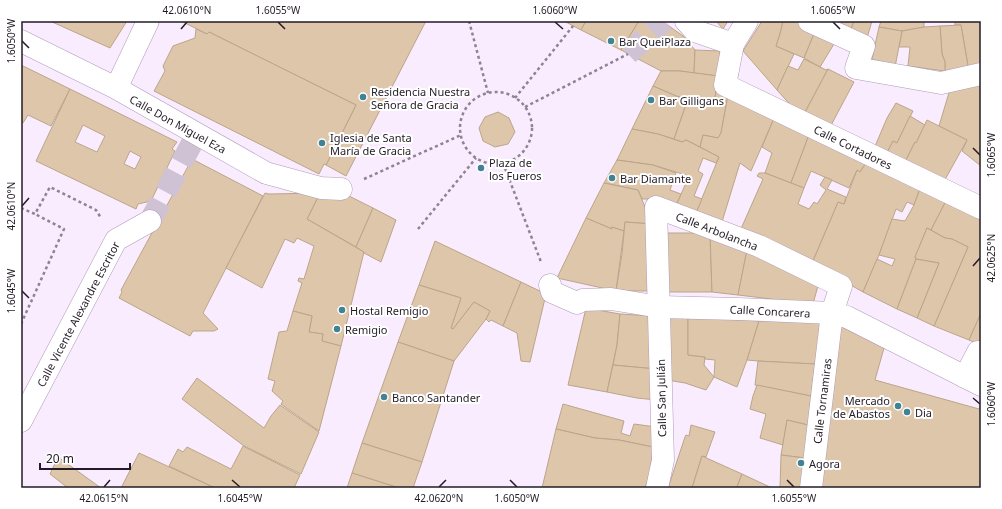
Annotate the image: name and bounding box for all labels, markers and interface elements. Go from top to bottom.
text: 42.0610°N [163,3,211,17]
text: 1.6055°W [256,3,301,17]
text: 1.6060°W [533,3,578,17]
text: 1.6065°W [811,3,856,17]
text: 1.6050°W [4,18,18,63]
place label: Bar QueiPlaza [619,34,691,49]
marker: Bar QueiPlaza [606,36,616,46]
place label: Residencia Nuestra Señora de Gracia [371,84,470,112]
street label: Calle Don Miguel Eza [127,91,229,157]
marker: Residencia Nuestra Señora de Gracia [358,92,368,102]
place label: Bar Gilligans [659,93,724,108]
marker: Bar Gilligans [646,95,656,105]
street label: Calle Cortadores [811,122,895,172]
place label: Iglesia de Santa María de Gracia [330,130,412,158]
text: 1.6065°W [984,132,998,177]
marker: Iglesia de Santa María de Gracia [317,138,327,148]
place label: Plaza de los Fueros [489,155,542,183]
marker: Plaza de los Fueros [476,163,486,173]
place label: Bar Diamante [620,171,691,186]
marker: Bar Diamante [607,173,617,183]
text: 42.0610°N [4,182,18,230]
street label: Calle Arbolancha [674,208,760,254]
text: 42.0625°N [984,234,998,282]
street label: Calle Vicente Alexandre Escritor [33,238,123,389]
text: 1.6045°W [4,268,18,313]
street label: Calle Concarera [729,301,811,321]
place label: Hostal Remigio [350,303,429,318]
marker: Hostal Remigio [337,305,347,315]
place label: Remigio [345,322,388,337]
marker: Remigio [332,324,342,334]
street label: Calle Tornamiras [809,357,835,445]
street label: Calle San Julián [653,359,669,437]
text: 1.6060°W [984,381,998,426]
place label: Banco Santander [392,390,481,405]
marker: Banco Santander [379,392,389,402]
place label: Mercado de Abastos [833,393,890,421]
marker: Mercado de Abastos [893,401,903,411]
place label: Dia [915,405,932,420]
marker: Dia [902,407,912,417]
scale bar [40,445,130,471]
text: 20 m [46,450,74,467]
place label: Agora [809,456,840,471]
marker: Agora [796,458,806,468]
text: 42.0615°N [80,491,128,505]
text: 1.6045°W [218,491,263,505]
text: 42.0620°N [415,491,463,505]
text: 1.6050°W [495,491,540,505]
text: 1.6055°W [772,491,817,505]

